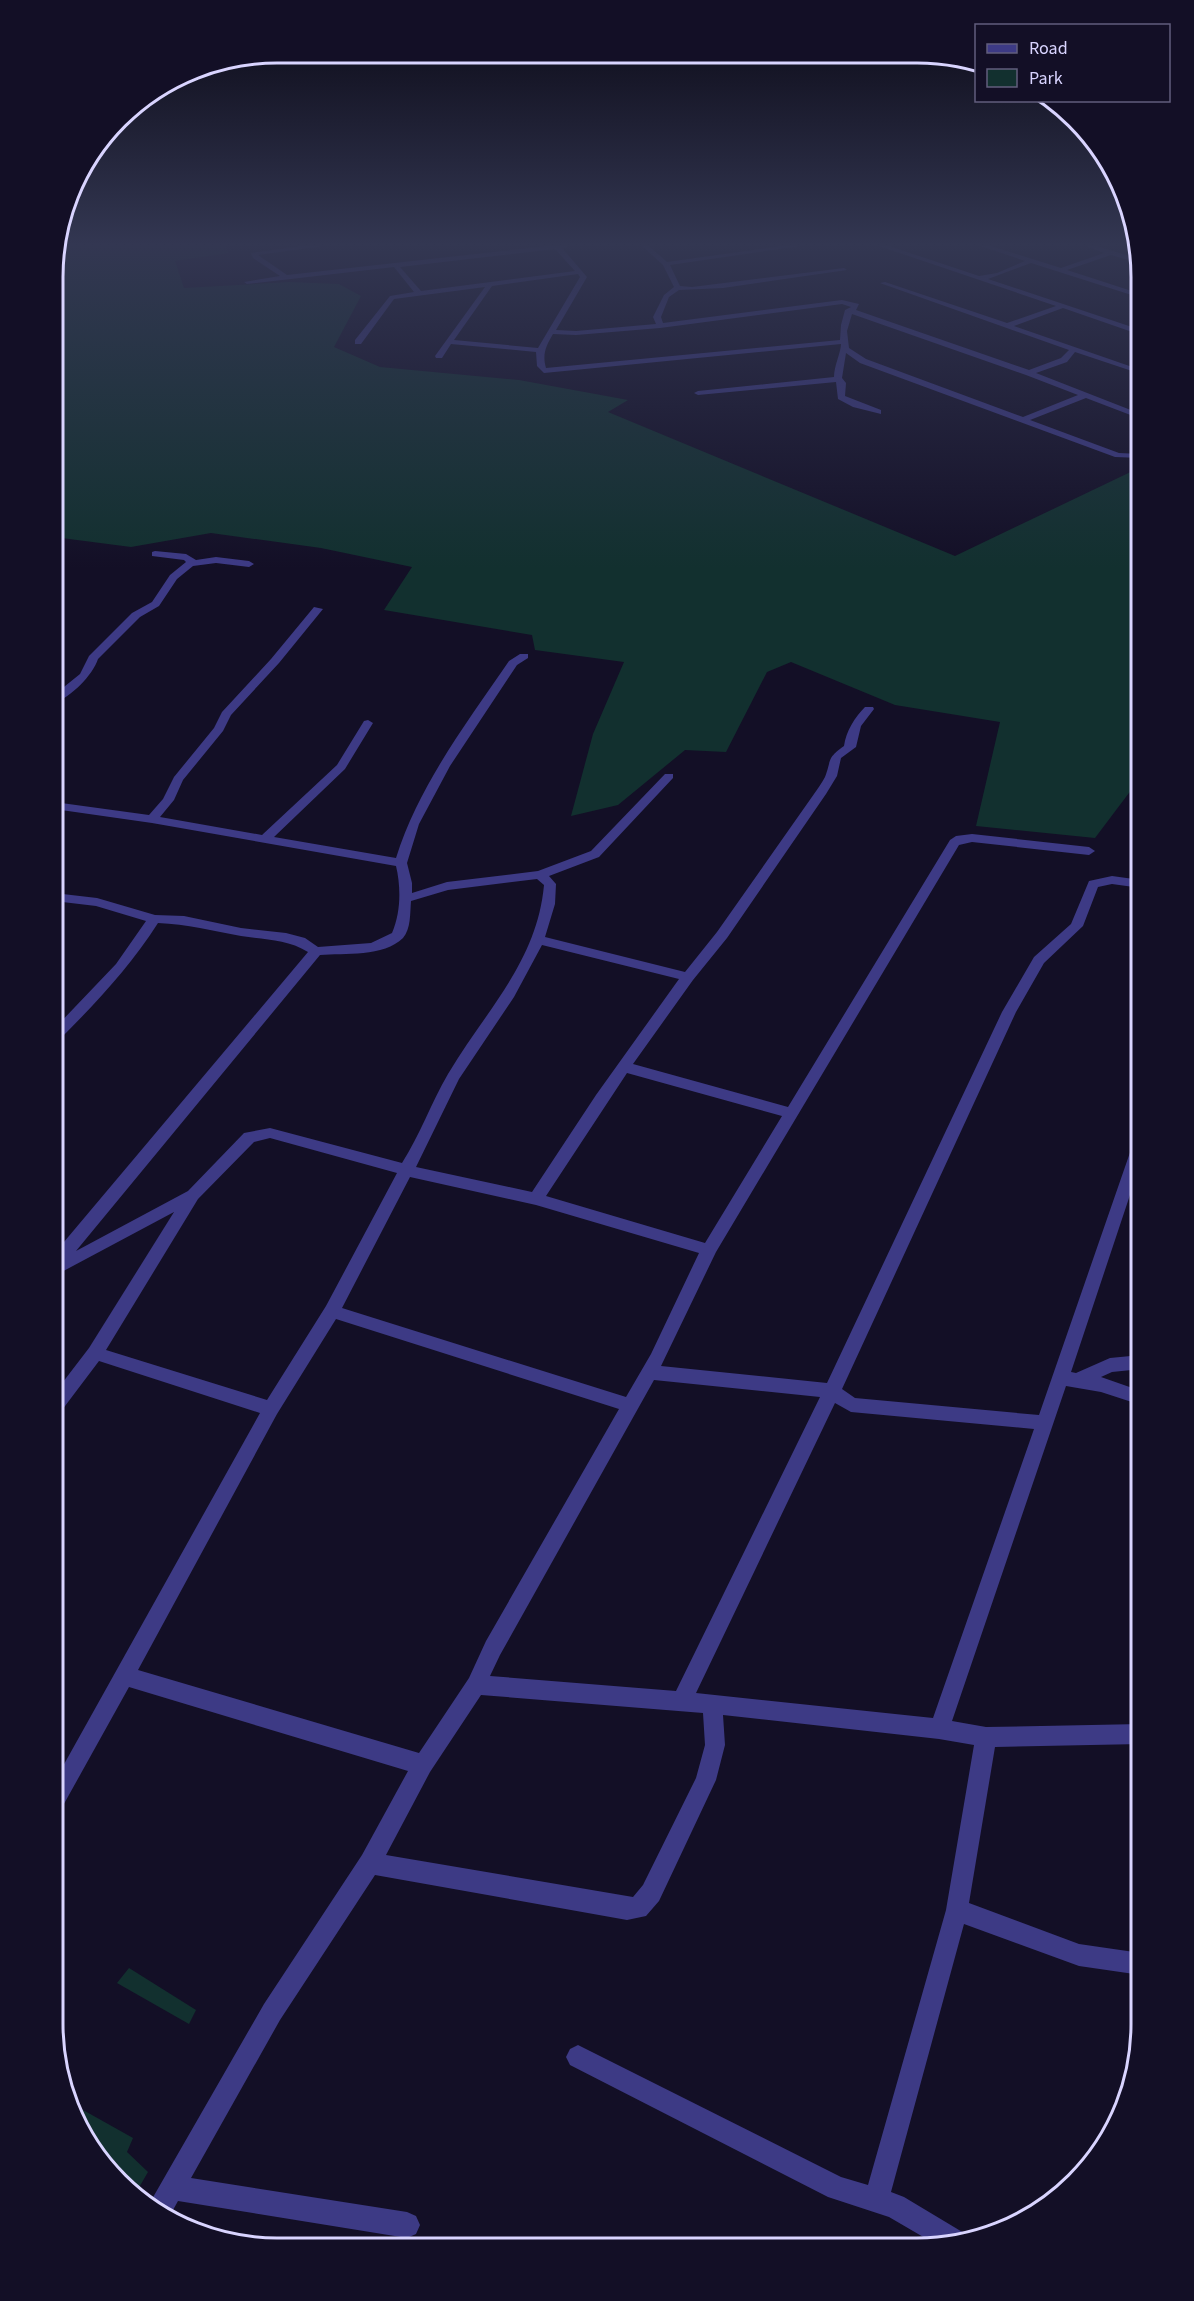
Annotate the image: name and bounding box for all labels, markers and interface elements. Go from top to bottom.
legend [975,24,1170,102]
text: Road [1029,36,1068,61]
text: Park [1029,66,1063,91]

